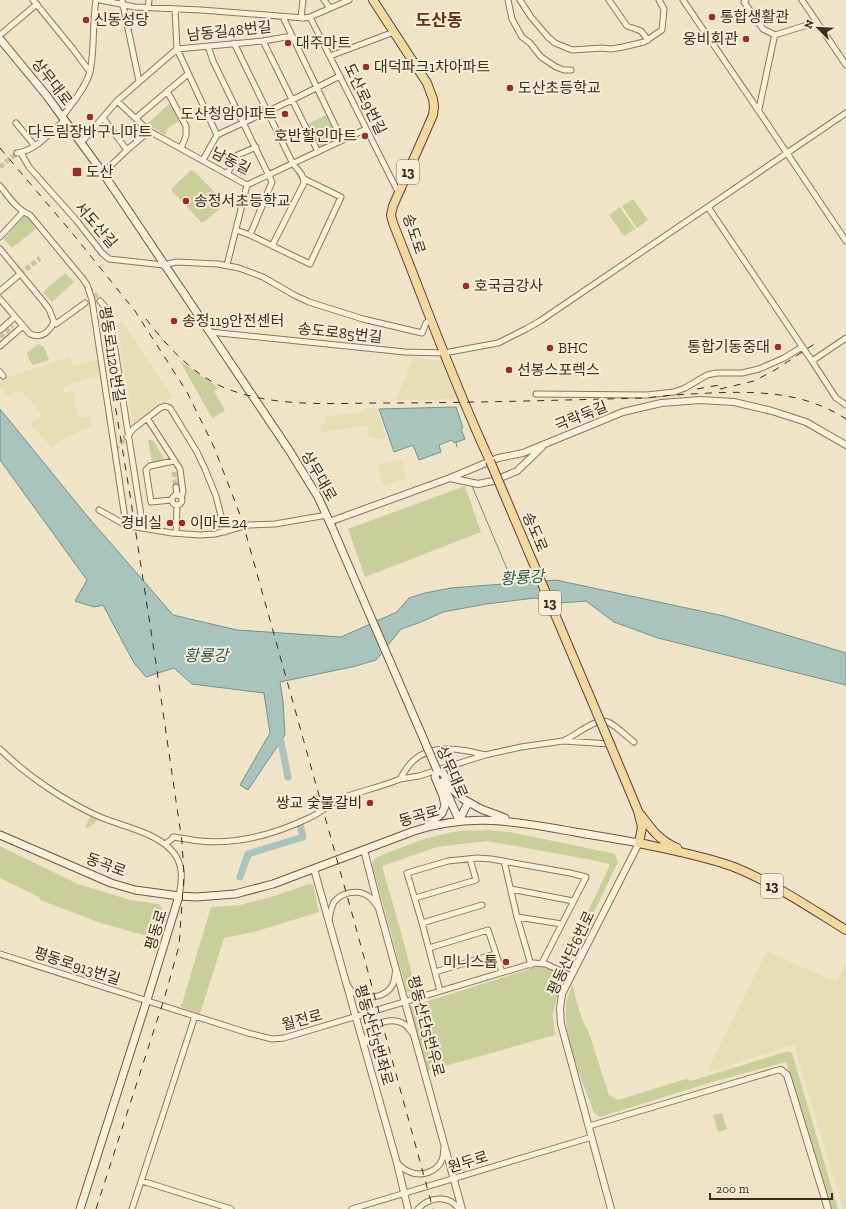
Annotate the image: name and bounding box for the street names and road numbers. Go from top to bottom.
street label: 남동길48번길 [186,18,272,44]
street label: 상무대로 [28,55,76,109]
street label: 도산로9번길 [340,60,390,138]
street label: 남동길 [208,144,254,178]
road number: 13 [397,160,419,184]
street label: 서도산길 [71,198,121,252]
street label: 송도로 [399,212,429,256]
street label: 평동로1120번길 [96,305,128,403]
street label: 송도로85번길 [297,320,383,346]
street label: 극락둑길 [552,397,610,435]
street label: 상무대로 [297,448,341,504]
street label: 송도로 [519,509,551,555]
road number: 13 [539,591,561,615]
street label: 상무대로 [433,743,471,801]
street label: 동곡로 [397,802,441,830]
street label: 동곡로 [83,849,129,881]
road number: 13 [761,874,783,898]
street label: 평동로 [141,908,171,952]
street label: 평동산단6번로 [544,908,598,998]
street label: 평동로913번길 [31,944,123,988]
street label: 평동산단5번우로 [404,973,448,1079]
street label: 평동산단5번좌로 [351,982,397,1088]
street label: 월전로 [280,1006,324,1034]
street label: 원두로 [446,1147,490,1177]

